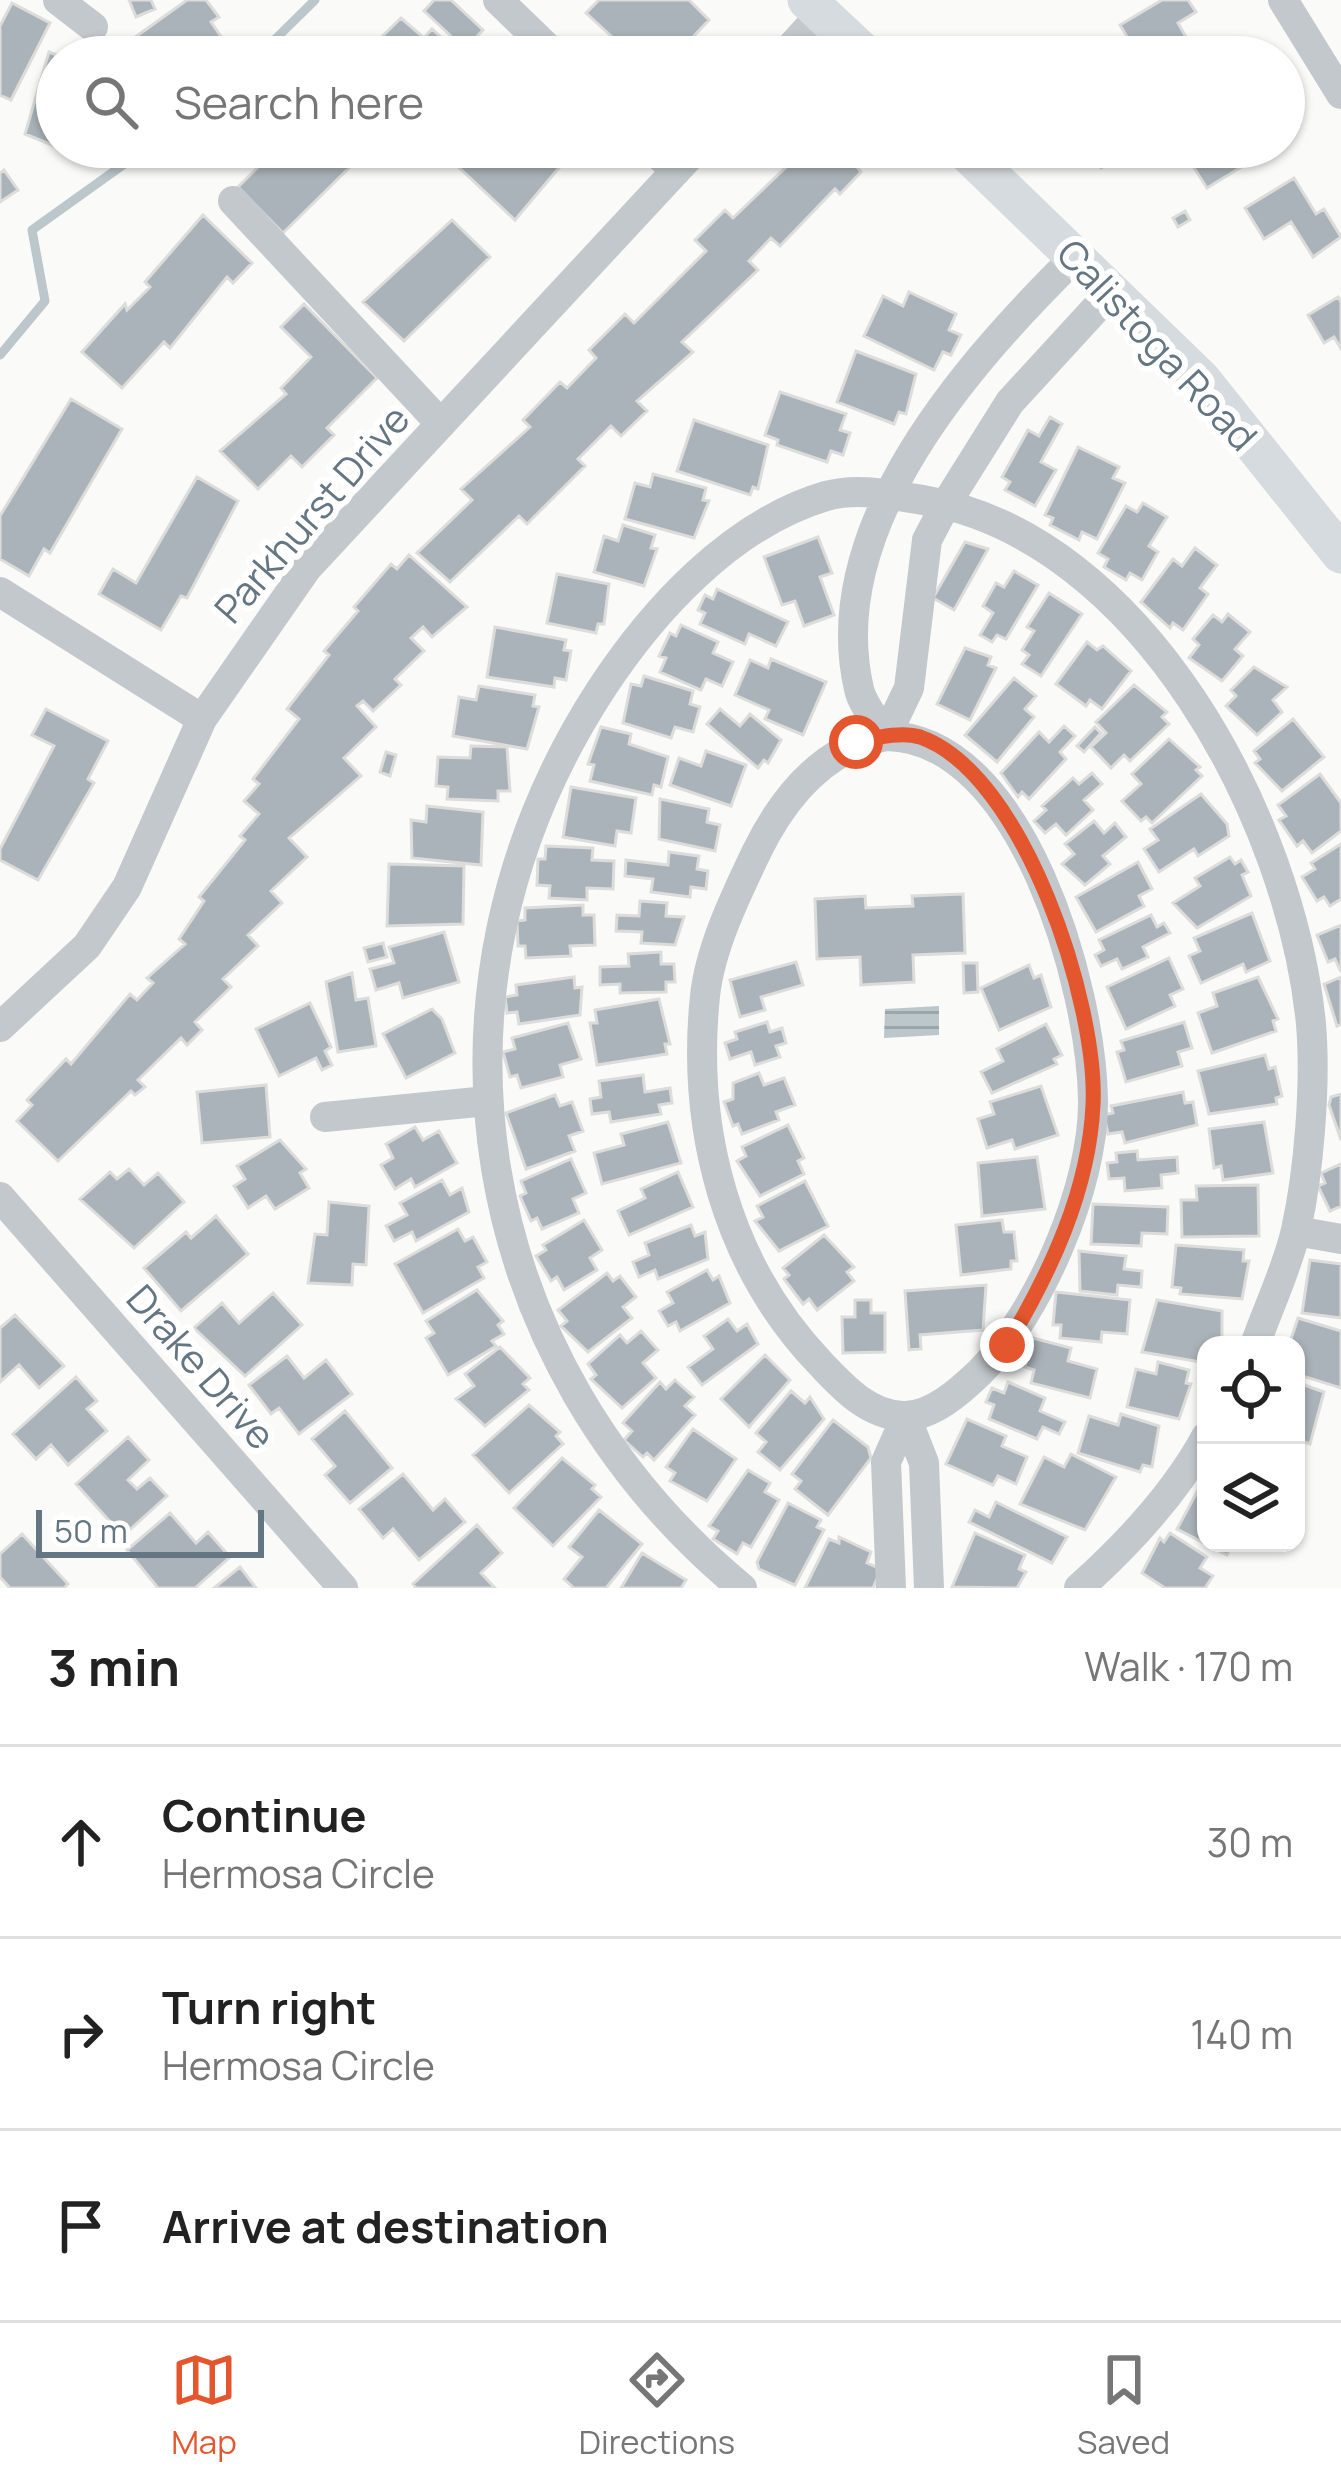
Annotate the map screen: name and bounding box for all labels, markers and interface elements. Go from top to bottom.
search box [36,36,1305,168]
icon: search [78,69,144,135]
text: Search here [174,71,424,133]
street label: Calistoga Road [1046,227,1270,462]
street label: Parkhurst Drive [202,393,421,634]
route start [829,715,883,769]
street label: Drake Drive [115,1272,288,1460]
route end [980,1318,1034,1372]
map controls [1197,1336,1305,1552]
button: locate [1197,1336,1305,1444]
button: layers [1197,1444,1305,1552]
scale bar [36,1504,264,1557]
text: 50 m [54,1508,128,1553]
text: 3 min [48,1632,180,1701]
text: Walk · 170 m [1084,1639,1293,1693]
text: Continue [162,1784,367,1846]
icon: ahead [48,1809,114,1875]
text: 30 m [1207,1815,1293,1869]
text: Hermosa Circle [162,1846,435,1900]
text: Turn right [162,1976,376,2038]
icon: right [48,2001,114,2067]
text: 140 m [1190,2007,1293,2061]
text: Hermosa Circle [162,2038,435,2092]
icon: arrive [48,2193,114,2259]
text: Arrive at destination [162,2195,609,2257]
tab: Map [171,2347,237,2464]
tab: Directions [579,2347,735,2464]
tab: Saved [1077,2347,1170,2464]

